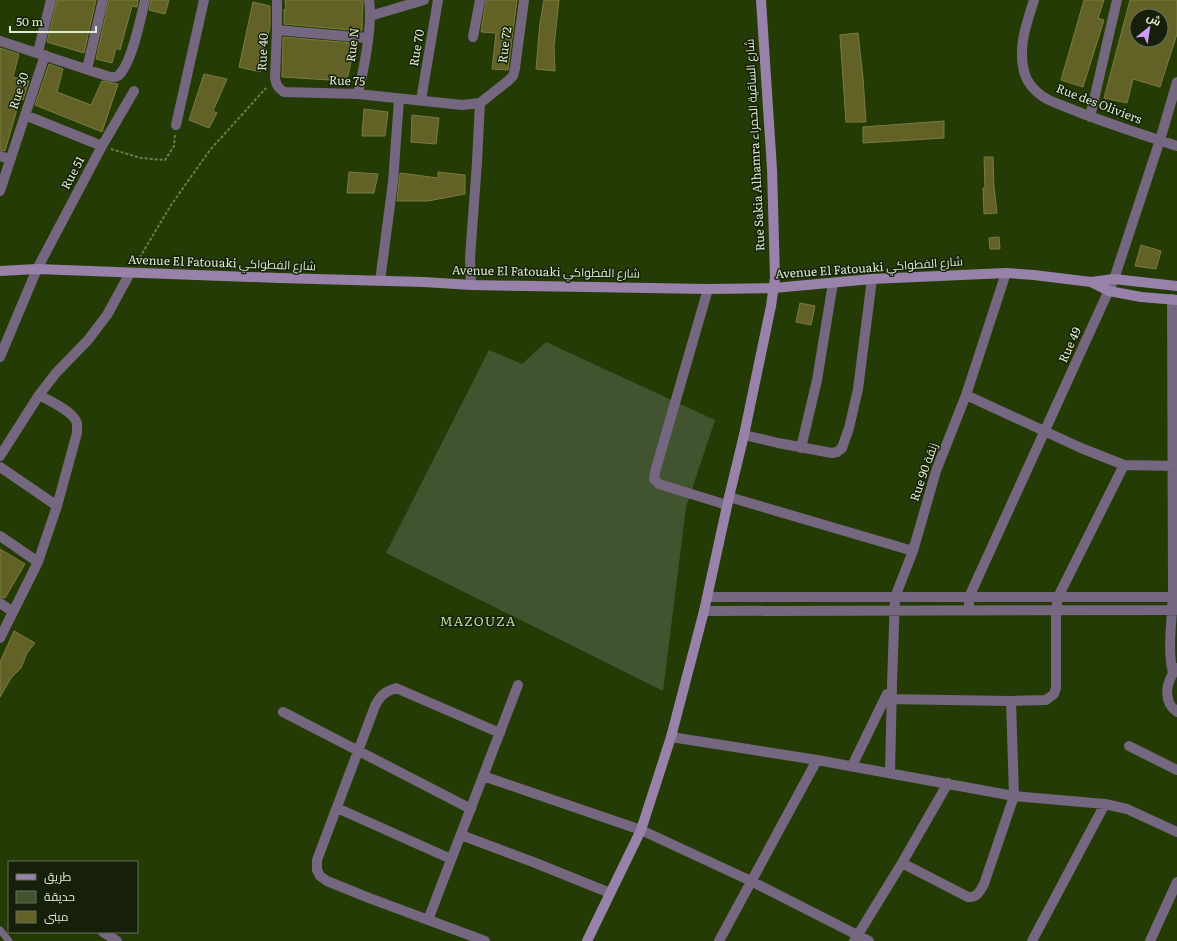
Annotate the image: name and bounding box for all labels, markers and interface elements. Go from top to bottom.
scale bar [10,8,96,34]
north arrow [1129,8,1169,48]
text: ش [1144,8,1165,29]
text: 50 m [16,12,43,30]
street label: Rue 72 [493,25,515,64]
street label: Rue N [341,27,363,63]
street label: Rue 70 [404,28,428,68]
street label: Rue 40 [252,32,272,71]
street label: Rue Sakia Alhamra شارع الساقية الحمراء [739,38,769,252]
street label: Rue 30 [4,70,32,111]
street label: Rue 75 [329,70,365,90]
street label: Rue des Oliviers [1054,78,1145,128]
street label: Rue 51 [56,153,88,192]
street label: Avenue El Fatouaki شارع الفطواكي [128,250,316,276]
street label: Avenue El Fatouaki شارع الفطواكي [774,251,964,285]
street label: Avenue El Fatouaki شارع الفطواكي [452,260,640,284]
street label: Rue 49 [1053,324,1085,365]
street label: Rue 90 زنقة [905,440,941,503]
district label: MAZOUZA [440,611,516,630]
legend [8,861,138,933]
text: طريق [44,867,72,885]
text: حديقة [44,887,75,905]
text: مبنى [44,907,69,925]

